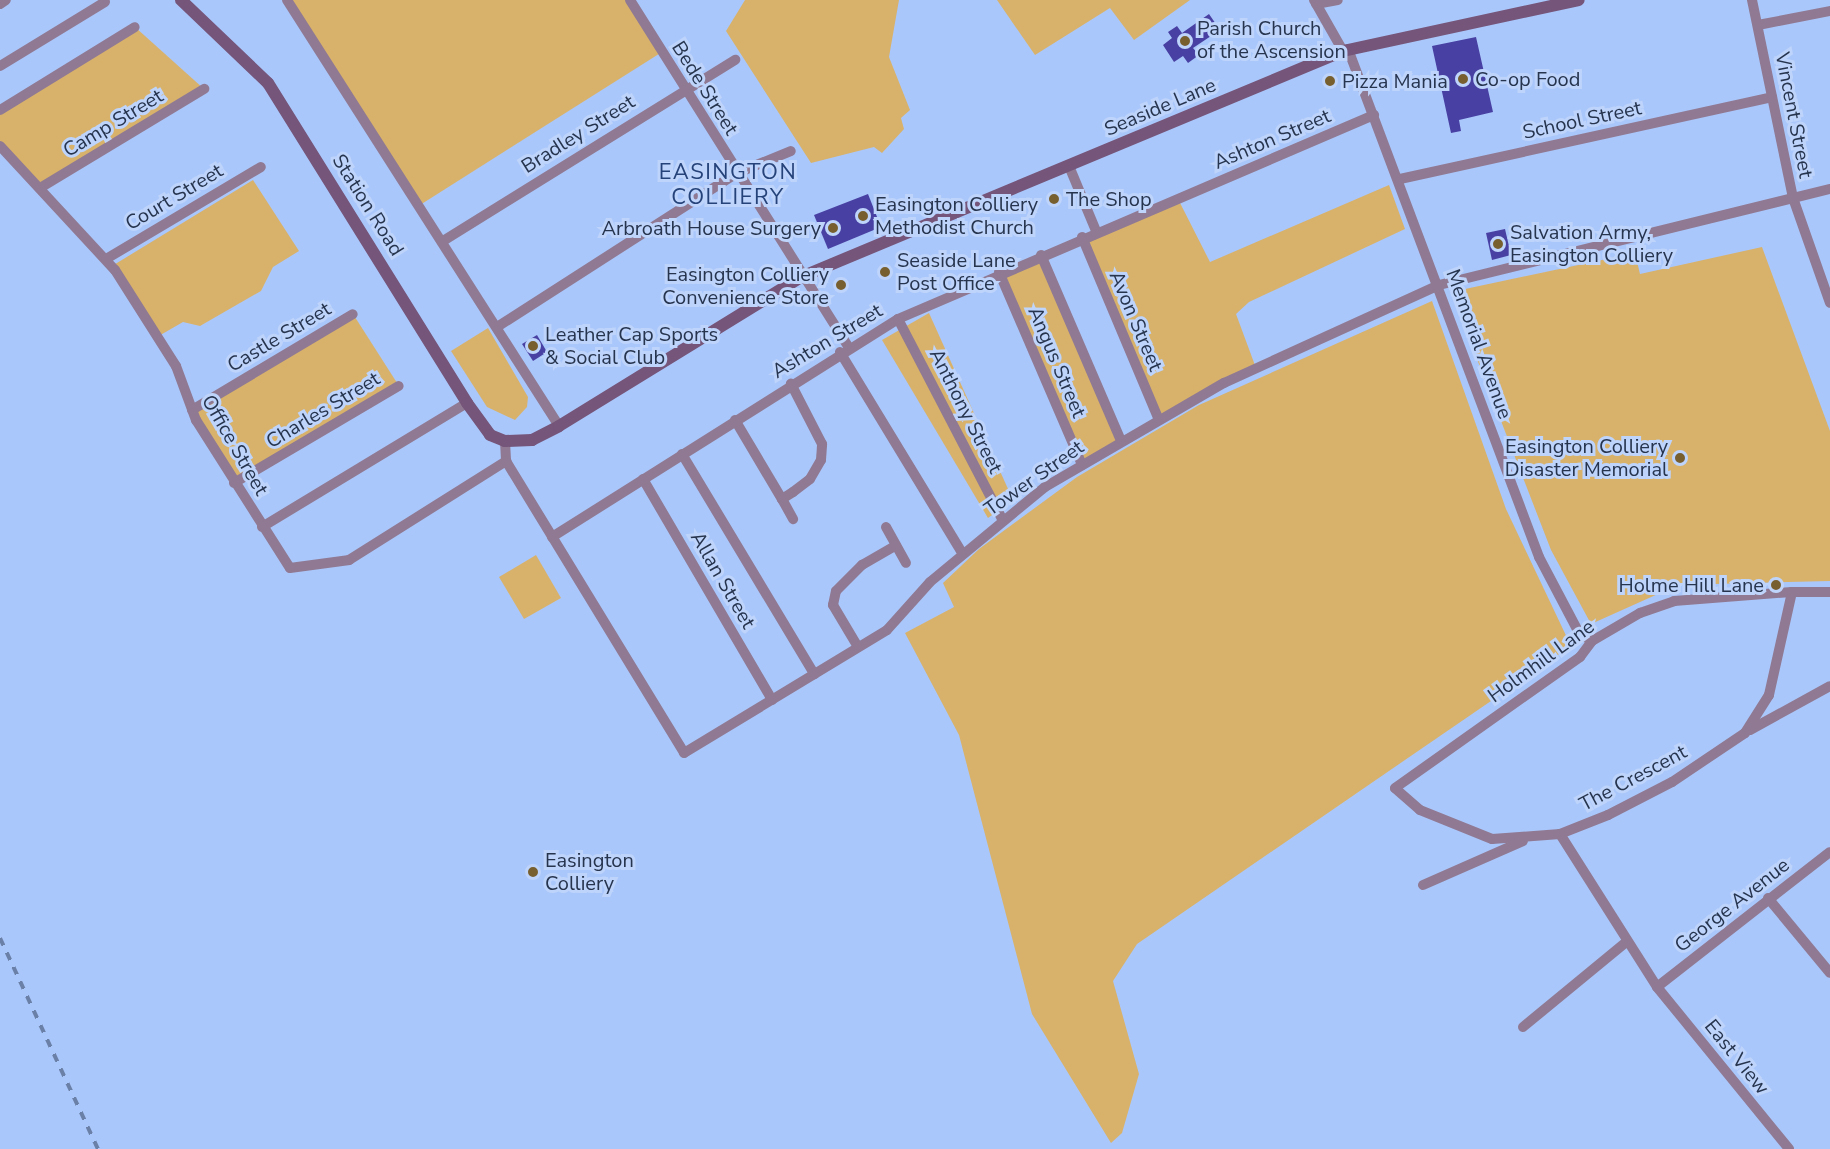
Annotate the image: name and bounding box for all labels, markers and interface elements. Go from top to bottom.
place label: Parish Church of the Ascension [1197,17,1346,64]
marker: Parish Church of the Ascension [1178,34,1192,48]
street label: Bede Street [667,37,743,139]
street label: Vincent Street [1770,50,1818,180]
place label: Co-op Food [1475,67,1580,91]
place label: Pizza Mania [1342,69,1448,93]
marker: Co-op Food [1456,72,1470,86]
street label: Seaside Lane [1101,73,1219,141]
marker: Pizza Mania [1323,74,1337,88]
street label: Camp Street [59,84,167,162]
street label: Bradley Street [517,90,639,178]
street label: School Street [1520,96,1644,144]
street label: Ashton Street [1210,104,1334,174]
street label: Station Road [327,150,409,260]
street label: Court Street [121,159,227,235]
district label: EASINGTON COLLIERY [659,159,797,210]
place label: The Shop [1066,187,1152,211]
place label: Easington Colliery Methodist Church [875,192,1038,239]
marker: The Shop [1047,192,1061,206]
marker: Easington Colliery Methodist Church [856,209,870,223]
place label: Arbroath House Surgery [601,216,821,240]
place label: Salvation Army, Easington Colliery [1510,220,1673,267]
marker: Arbroath House Surgery [826,221,840,235]
marker: Salvation Army, Easington Colliery [1491,237,1505,251]
place label: Seaside Lane Post Office [897,248,1016,295]
place label: Easington Colliery Convenience Store [662,262,829,309]
marker: Seaside Lane Post Office [878,265,892,279]
street label: Memorial Avenue [1441,266,1517,422]
street label: Avon Street [1104,267,1168,375]
marker: Easington Colliery Convenience Store [834,278,848,292]
street label: Castle Street [223,297,335,377]
street label: Ashton Street [767,299,887,383]
street label: Angus Street [1023,303,1091,421]
place label: Leather Cap Sports & Social Club [545,322,718,369]
marker: Leather Cap Sports & Social Club [526,339,540,353]
street label: Anthony Street [924,345,1008,477]
street label: Charles Street [262,367,384,453]
street label: Office Street [197,390,273,500]
place label: Easington Colliery Disaster Memorial [1505,434,1668,481]
street label: Tower Street [980,435,1088,521]
marker: Easington Colliery Disaster Memorial [1673,451,1687,465]
street label: Allan Street [686,527,760,633]
place label: Holme Hill Lane [1619,573,1764,597]
marker: Holme Hill Lane [1769,578,1783,592]
street label: Holmhill Lane [1483,614,1599,708]
street label: The Crescent [1575,740,1691,816]
place label: Easington Colliery [545,849,634,896]
street label: George Avenue [1670,853,1794,957]
marker: Easington Colliery [526,865,540,879]
street label: East View [1700,1015,1774,1099]

